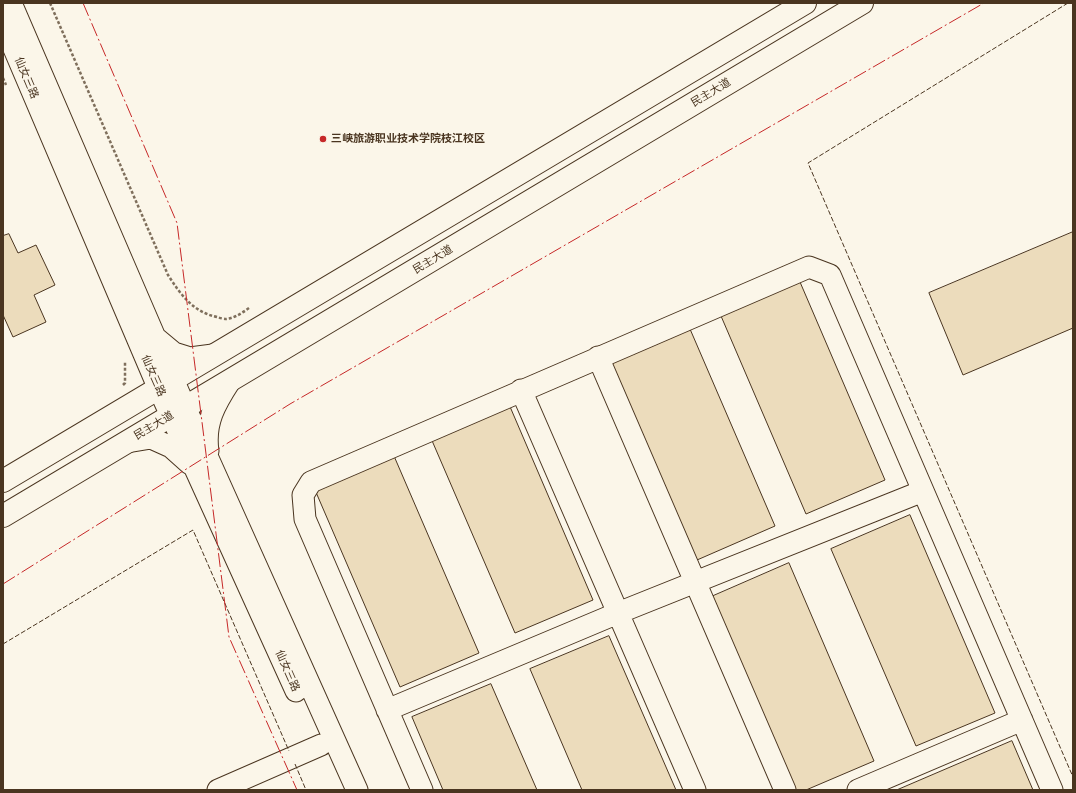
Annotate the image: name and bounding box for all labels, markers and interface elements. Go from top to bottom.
street label: 仙女三路 [11,55,41,101]
street label: 民主大道 [689,76,733,110]
place label: 三峡旅游职业技术学院枝江校区 [331,132,485,146]
marker: 三峡旅游职业技术学院枝江校区 [318,134,328,144]
street label: 民主大道 [411,243,455,277]
street label: 仙女三路 [138,353,168,399]
street label: 民主大道 [132,409,176,443]
street label: 仙女三路 [272,648,302,694]

